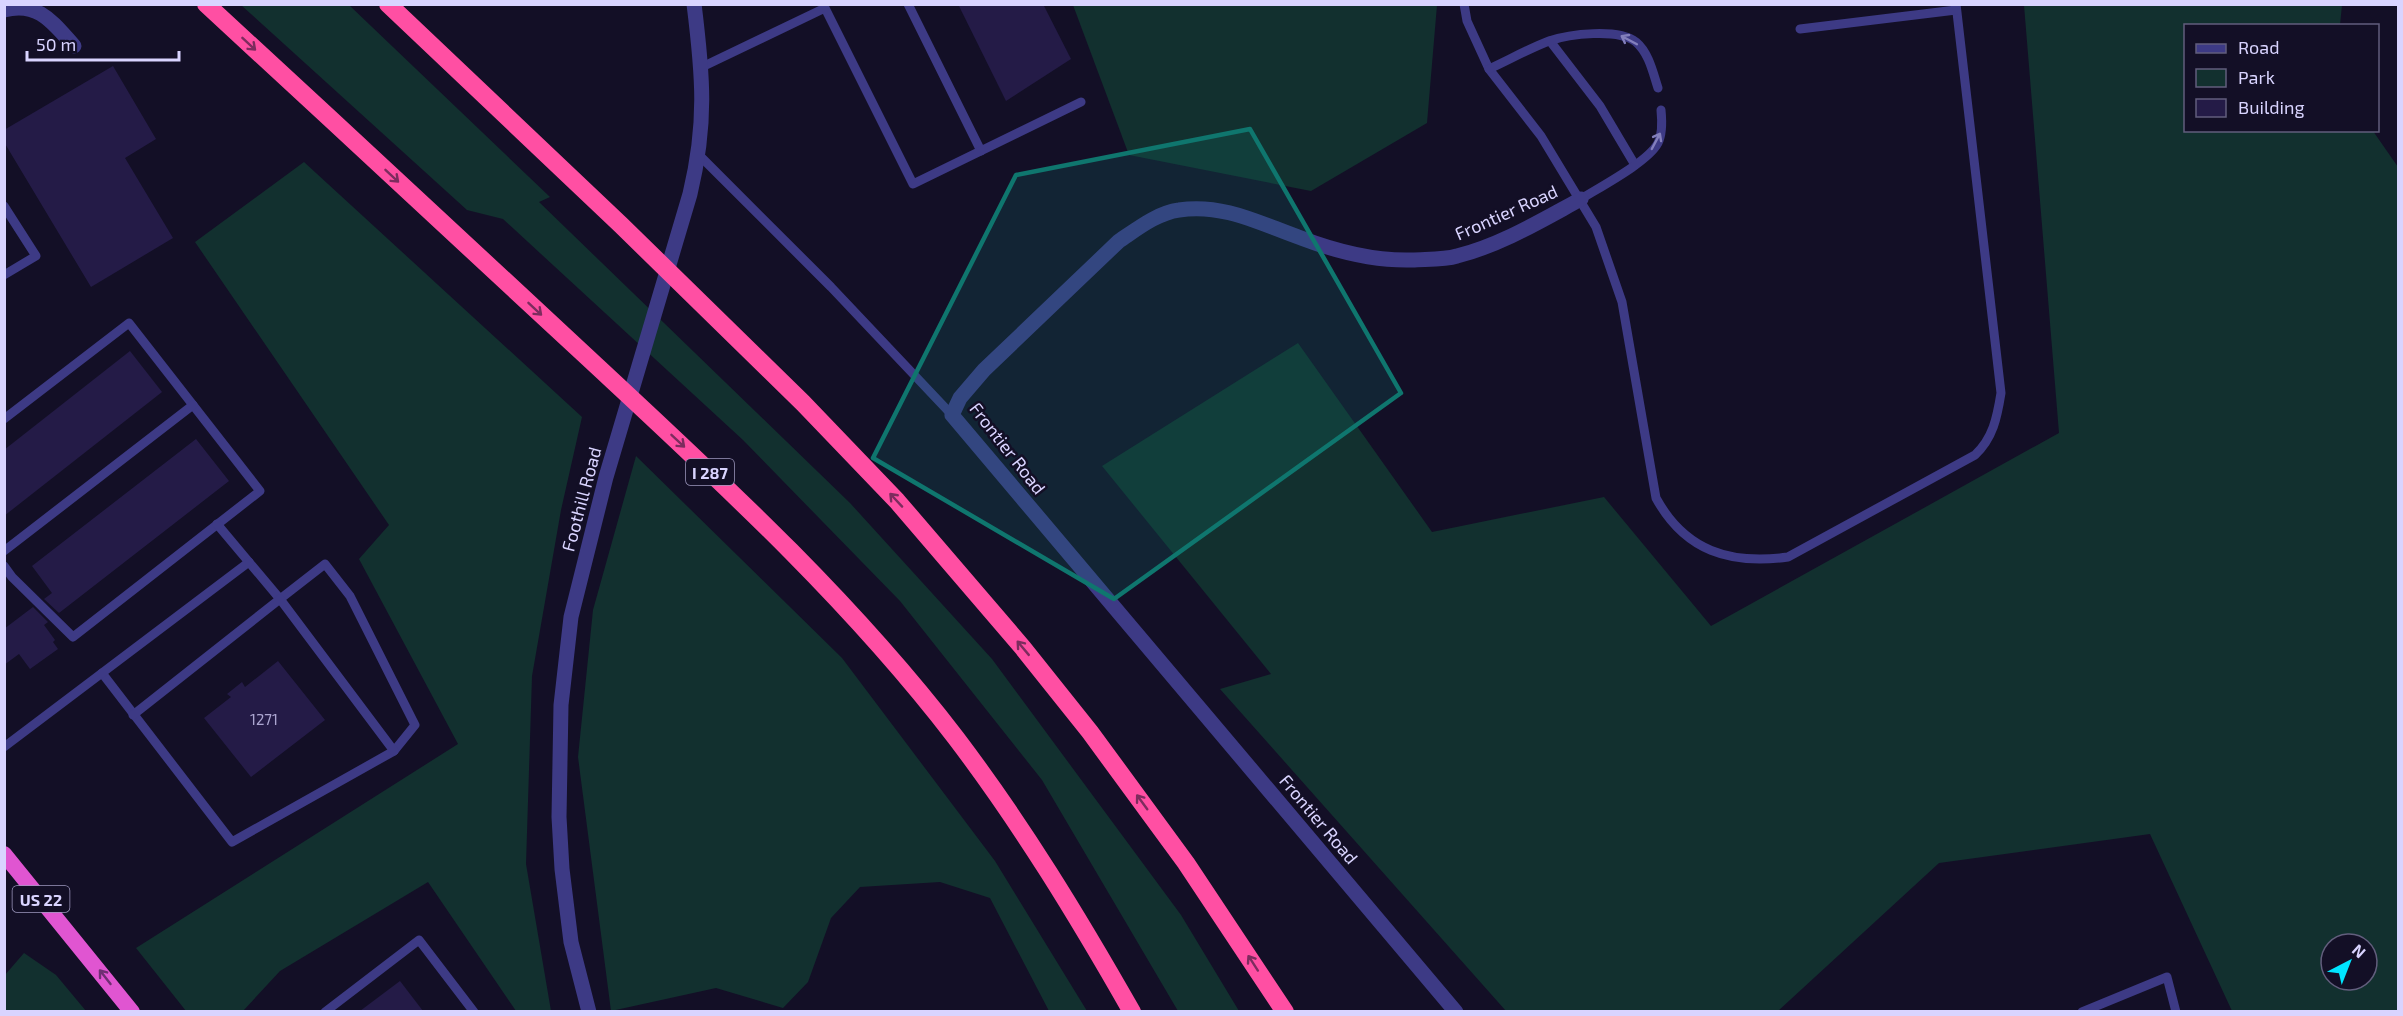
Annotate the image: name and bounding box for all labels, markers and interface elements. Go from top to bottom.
scale bar [27,24,178,62]
legend [2184,24,2379,132]
text: 50 m [36,33,76,55]
one-way arrow [1621,34,1638,46]
text: Road [2238,36,2279,58]
one-way arrow [241,37,256,51]
text: Park [2238,66,2275,88]
text: Building [2238,96,2305,118]
one-way arrow [1651,132,1663,150]
one-way arrow [384,169,399,183]
street label: Frontier Road [1451,180,1561,244]
one-way arrow [527,302,542,316]
street label: Frontier Road [965,398,1051,498]
one-way arrow [670,434,685,448]
street label: Foothill Road [556,444,606,554]
road number: I 287 [686,459,734,485]
one-way arrow [889,493,903,508]
one-way arrow [1016,640,1029,656]
house number: 1271 [250,710,278,728]
street label: Frontier Road [1275,770,1363,868]
one-way arrow [1135,795,1148,811]
road number: US 22 [12,886,70,912]
north arrow [2319,932,2379,992]
text: N [2349,940,2370,961]
one-way arrow [1246,954,1259,971]
one-way arrow [99,969,112,985]

